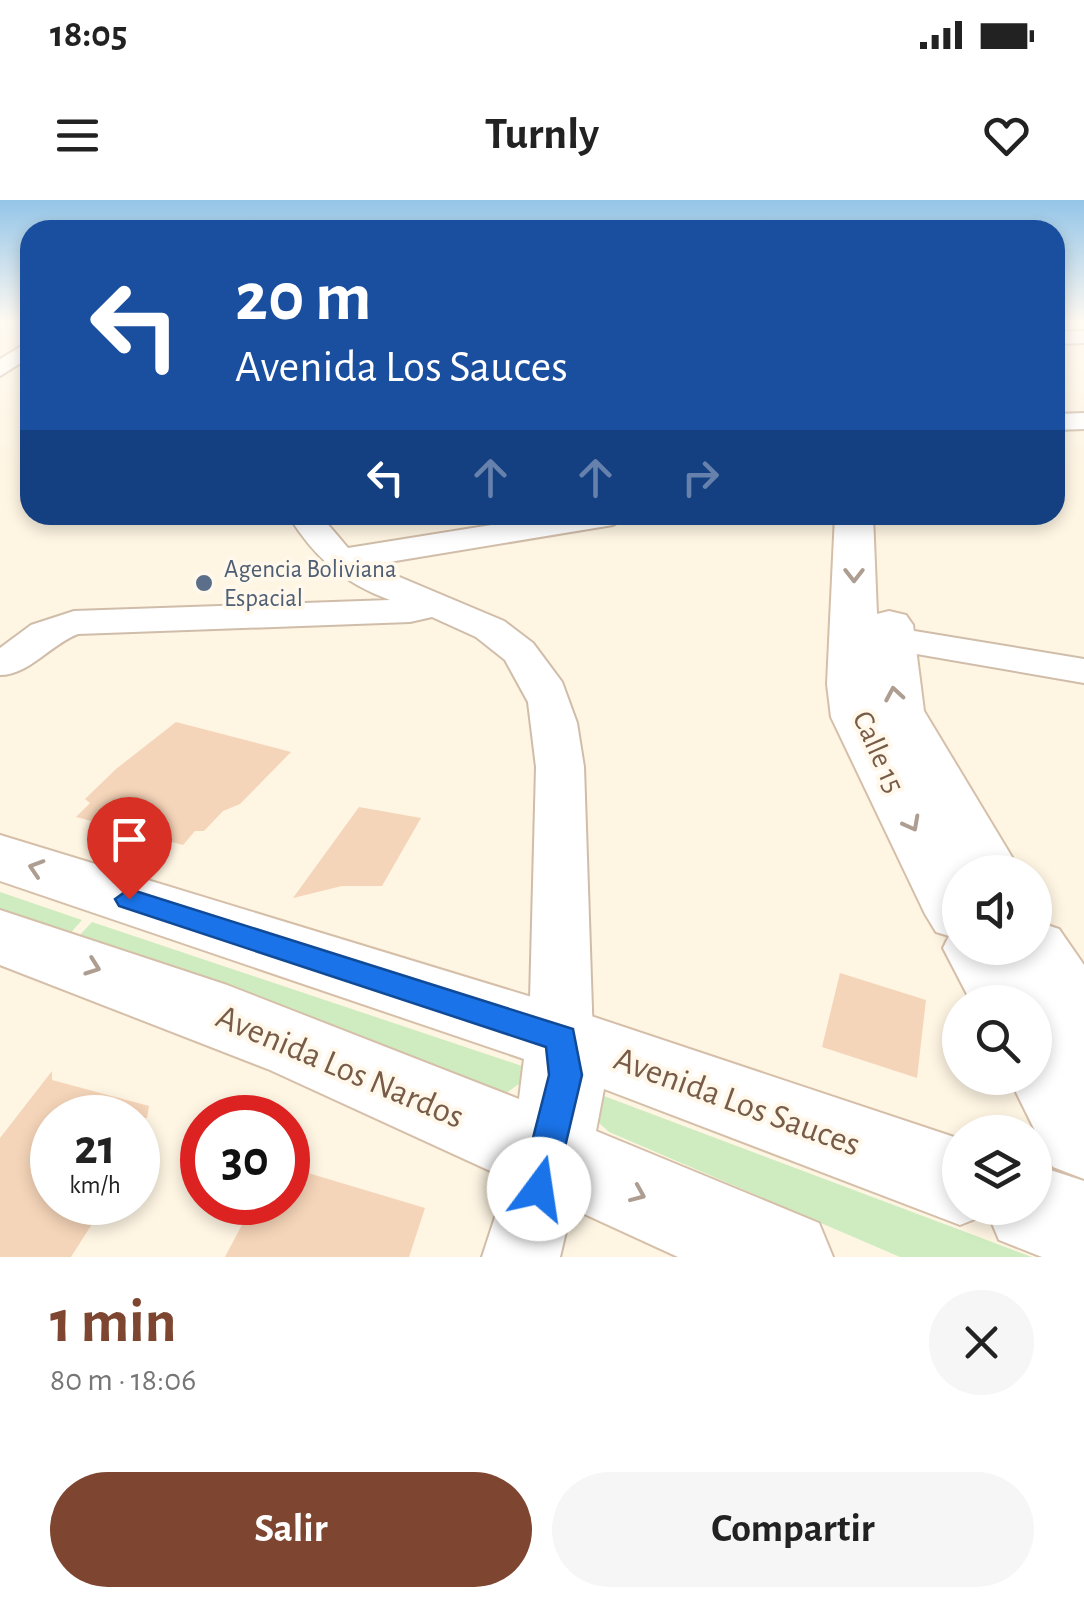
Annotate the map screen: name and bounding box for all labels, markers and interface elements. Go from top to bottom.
text: 18:05 [50,16,127,54]
icon: menu [50,108,105,163]
icon: heart [979,108,1034,163]
text: Turnly [485,112,599,157]
icon: left [70,260,200,390]
text: 20 m [235,263,372,333]
text: Avenida Los Sauces [235,345,568,390]
icon: left [358,450,413,505]
icon: ahead [463,450,518,505]
icon: ahead [568,450,623,505]
icon: right [673,450,728,505]
place label: Agencia Boliviana Espacial [224,557,396,611]
one-way arrow [843,568,865,583]
marker: Agencia Boliviana Espacial [193,572,215,594]
one-way arrow [884,686,905,702]
street label: Calle 15 [847,707,909,797]
pin [87,797,172,900]
icon: arrive [102,812,157,867]
one-way arrow [899,813,919,831]
map controls [942,855,1052,1225]
button: sound [942,855,1052,965]
one-way arrow [28,860,45,880]
one-way arrow [83,955,100,976]
button: search [942,985,1052,1095]
street label: Avenida Los Nardos [211,999,469,1135]
street label: Avenida Los Sauces [609,1041,865,1163]
speed limit sign: 30 [180,1095,310,1225]
button: layers [942,1115,1052,1225]
text: 21 [74,1123,116,1173]
position arrow [487,1137,591,1241]
text: km/h [69,1173,121,1198]
one-way arrow [628,1182,646,1202]
button: close [929,1290,1034,1395]
text: 1 min [50,1293,176,1353]
text: 80 m · 18:06 [50,1364,196,1396]
button: Salir [50,1472,532,1587]
button: Compartir [552,1472,1034,1587]

